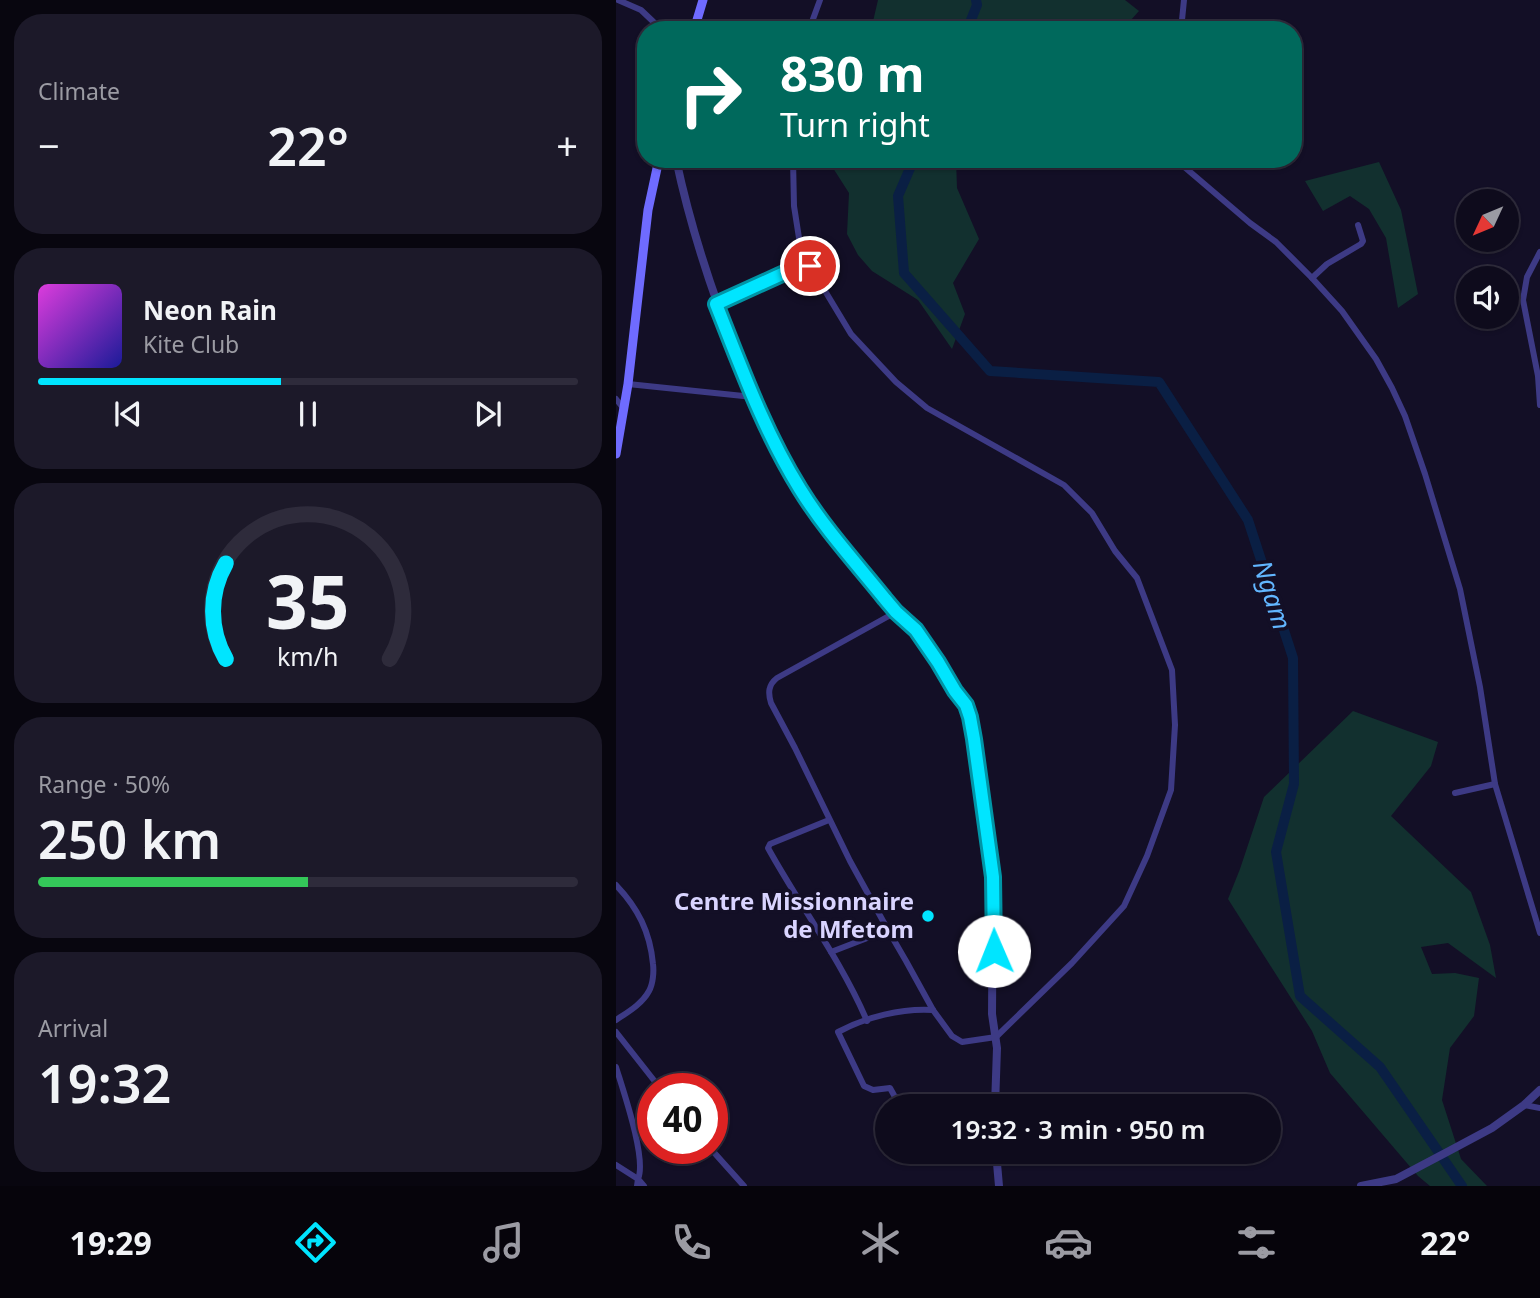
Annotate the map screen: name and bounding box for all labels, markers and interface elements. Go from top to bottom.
text: 830 m [780,40,925,106]
icon: right [665,49,756,140]
text: Climate [38,75,120,107]
text: Turn right [780,103,930,146]
text: 22° [267,110,349,181]
text: − [38,119,60,171]
text: + [556,119,578,171]
north arrow [1456,189,1519,252]
map controls [1456,189,1519,329]
pin [780,236,840,296]
icon: arrive [791,247,829,285]
button: sound [1456,266,1519,329]
text: Neon Rain [143,292,277,328]
text: Kite Club [143,328,239,360]
icon: previous [109,395,147,433]
icon: pause [289,395,327,433]
icon: next [469,395,507,433]
text: 35 [266,551,350,650]
water label: Ngam [1245,555,1301,634]
text: km/h [277,639,339,673]
text: Range · 50% [38,768,170,800]
text: 250 km [38,803,221,874]
place label: Centre Missionnaire de Mfetom [674,884,914,945]
marker: Centre Missionnaire de Mfetom [920,908,936,924]
position arrow [957,914,1031,988]
text: Arrival [38,1012,108,1044]
text: 19:32 [38,1047,171,1118]
speed limit sign: 40 [637,1073,728,1164]
text: 19:32 · 3 min · 950 m [951,1111,1205,1147]
icon: directions [291,1218,340,1267]
icon: music [479,1218,528,1267]
icon: phone [667,1218,716,1267]
icon: climate [856,1218,905,1267]
icon: car [1044,1218,1093,1267]
icon: filters [1232,1218,1281,1267]
text: 19:29 [70,1221,152,1264]
text: 22° [1420,1221,1470,1264]

